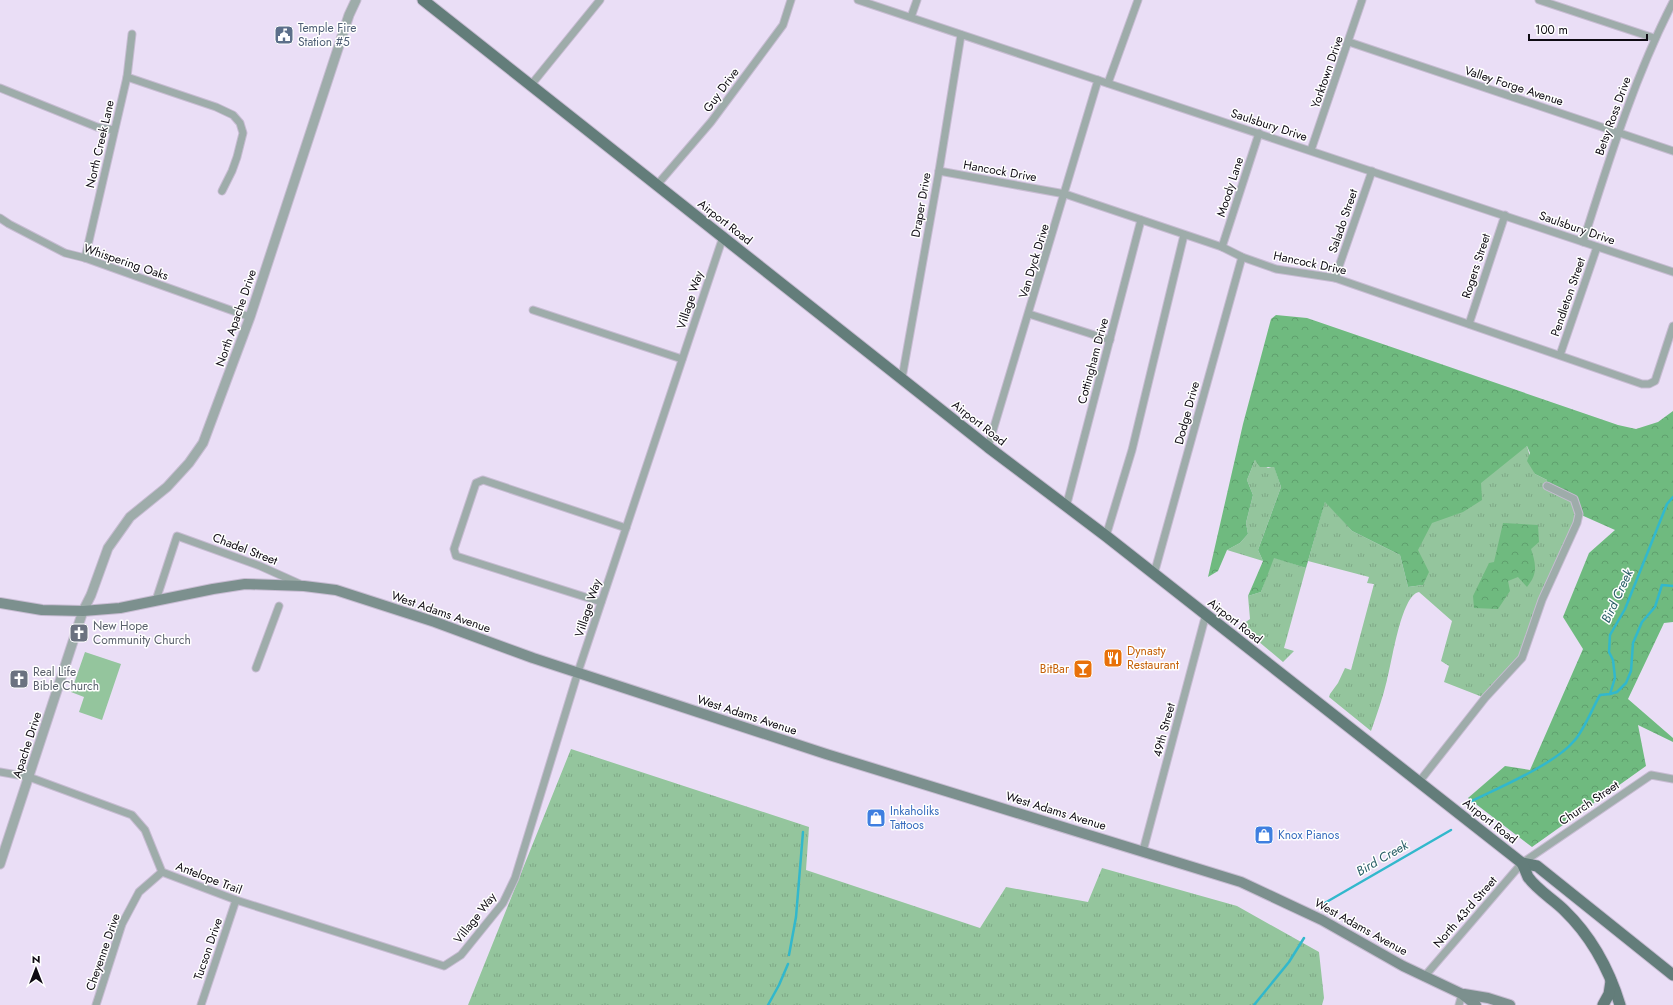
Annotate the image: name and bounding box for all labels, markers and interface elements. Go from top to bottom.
scale bar [1529,16,1647,42]
place label: Temple Fire Station #5 [298,19,357,51]
text: 100 m [1535,21,1568,39]
public building icon: Temple Fire Station #5 [273,24,295,46]
street label: Yorktown Drive [1306,33,1348,111]
street label: Valley Forge Avenue [1462,62,1566,110]
street label: Guy Drive [699,64,743,116]
street label: Betsy Ross Drive [1590,74,1636,158]
street label: North Creek Lane [81,98,119,190]
street label: Saulsbury Drive [1228,104,1310,146]
street label: Moody Lane [1212,155,1248,219]
street label: Hancock Drive [962,156,1038,186]
street label: Draper Drive [906,171,936,239]
street label: Salado Street [1324,187,1362,255]
street label: Airport Road [694,195,756,249]
street label: Saulsbury Drive [1537,207,1617,249]
street label: Van Dyck Drive [1014,221,1054,301]
street label: Rogers Street [1457,231,1495,301]
street label: Whispering Oaks [81,239,171,285]
street label: Hancock Drive [1272,246,1348,280]
street label: Pendleton Street [1546,255,1590,339]
street label: North Apache Drive [211,267,261,369]
street label: Village Way [672,268,708,332]
street label: Cottingham Drive [1073,316,1113,406]
street label: Dodge Drive [1170,379,1204,447]
street label: Airport Road [948,396,1010,450]
street label: Chadel Street [210,528,280,570]
water label: Bird Creek [1596,566,1638,626]
street label: Village Way [570,576,606,640]
street label: West Adams Avenue [389,587,493,637]
street label: Airport Road [1204,594,1266,648]
place label: New Hope Community Church [93,617,191,649]
church icon: New Hope Community Church [68,622,90,644]
place label: Dynasty Restaurant [1127,642,1179,674]
restaurant icon: Dynasty Restaurant [1102,647,1124,669]
bar icon: BitBar [1072,658,1094,680]
place label: BitBar [1040,660,1070,678]
place label: Real Life Bible Church [33,663,99,695]
church icon: Real Life Bible Church [8,668,30,690]
street label: West Adams Avenue [695,690,799,740]
street label: 49th Street [1148,701,1180,759]
street label: Apache Drive [8,709,46,781]
street label: Church Street [1555,776,1623,830]
street label: West Adams Avenue [1004,787,1108,835]
street label: Airport Road [1459,794,1521,848]
place label: Inkaholiks Tattoos [890,802,939,834]
shop icon: Inkaholiks Tattoos [865,807,887,829]
shop icon: Knox Pianos [1253,824,1275,846]
place label: Knox Pianos [1278,826,1339,844]
water label: Bird Creek [1353,835,1412,881]
street label: Antelope Trail [173,857,245,899]
street label: North 43rd Street [1429,872,1501,952]
street label: Village Way [449,888,501,947]
street label: West Adams Avenue [1311,894,1411,960]
street label: Cheyenne Drive [81,911,125,993]
street label: Tucson Drive [189,916,227,982]
north arrow [16,949,56,989]
text: N [32,951,40,967]

